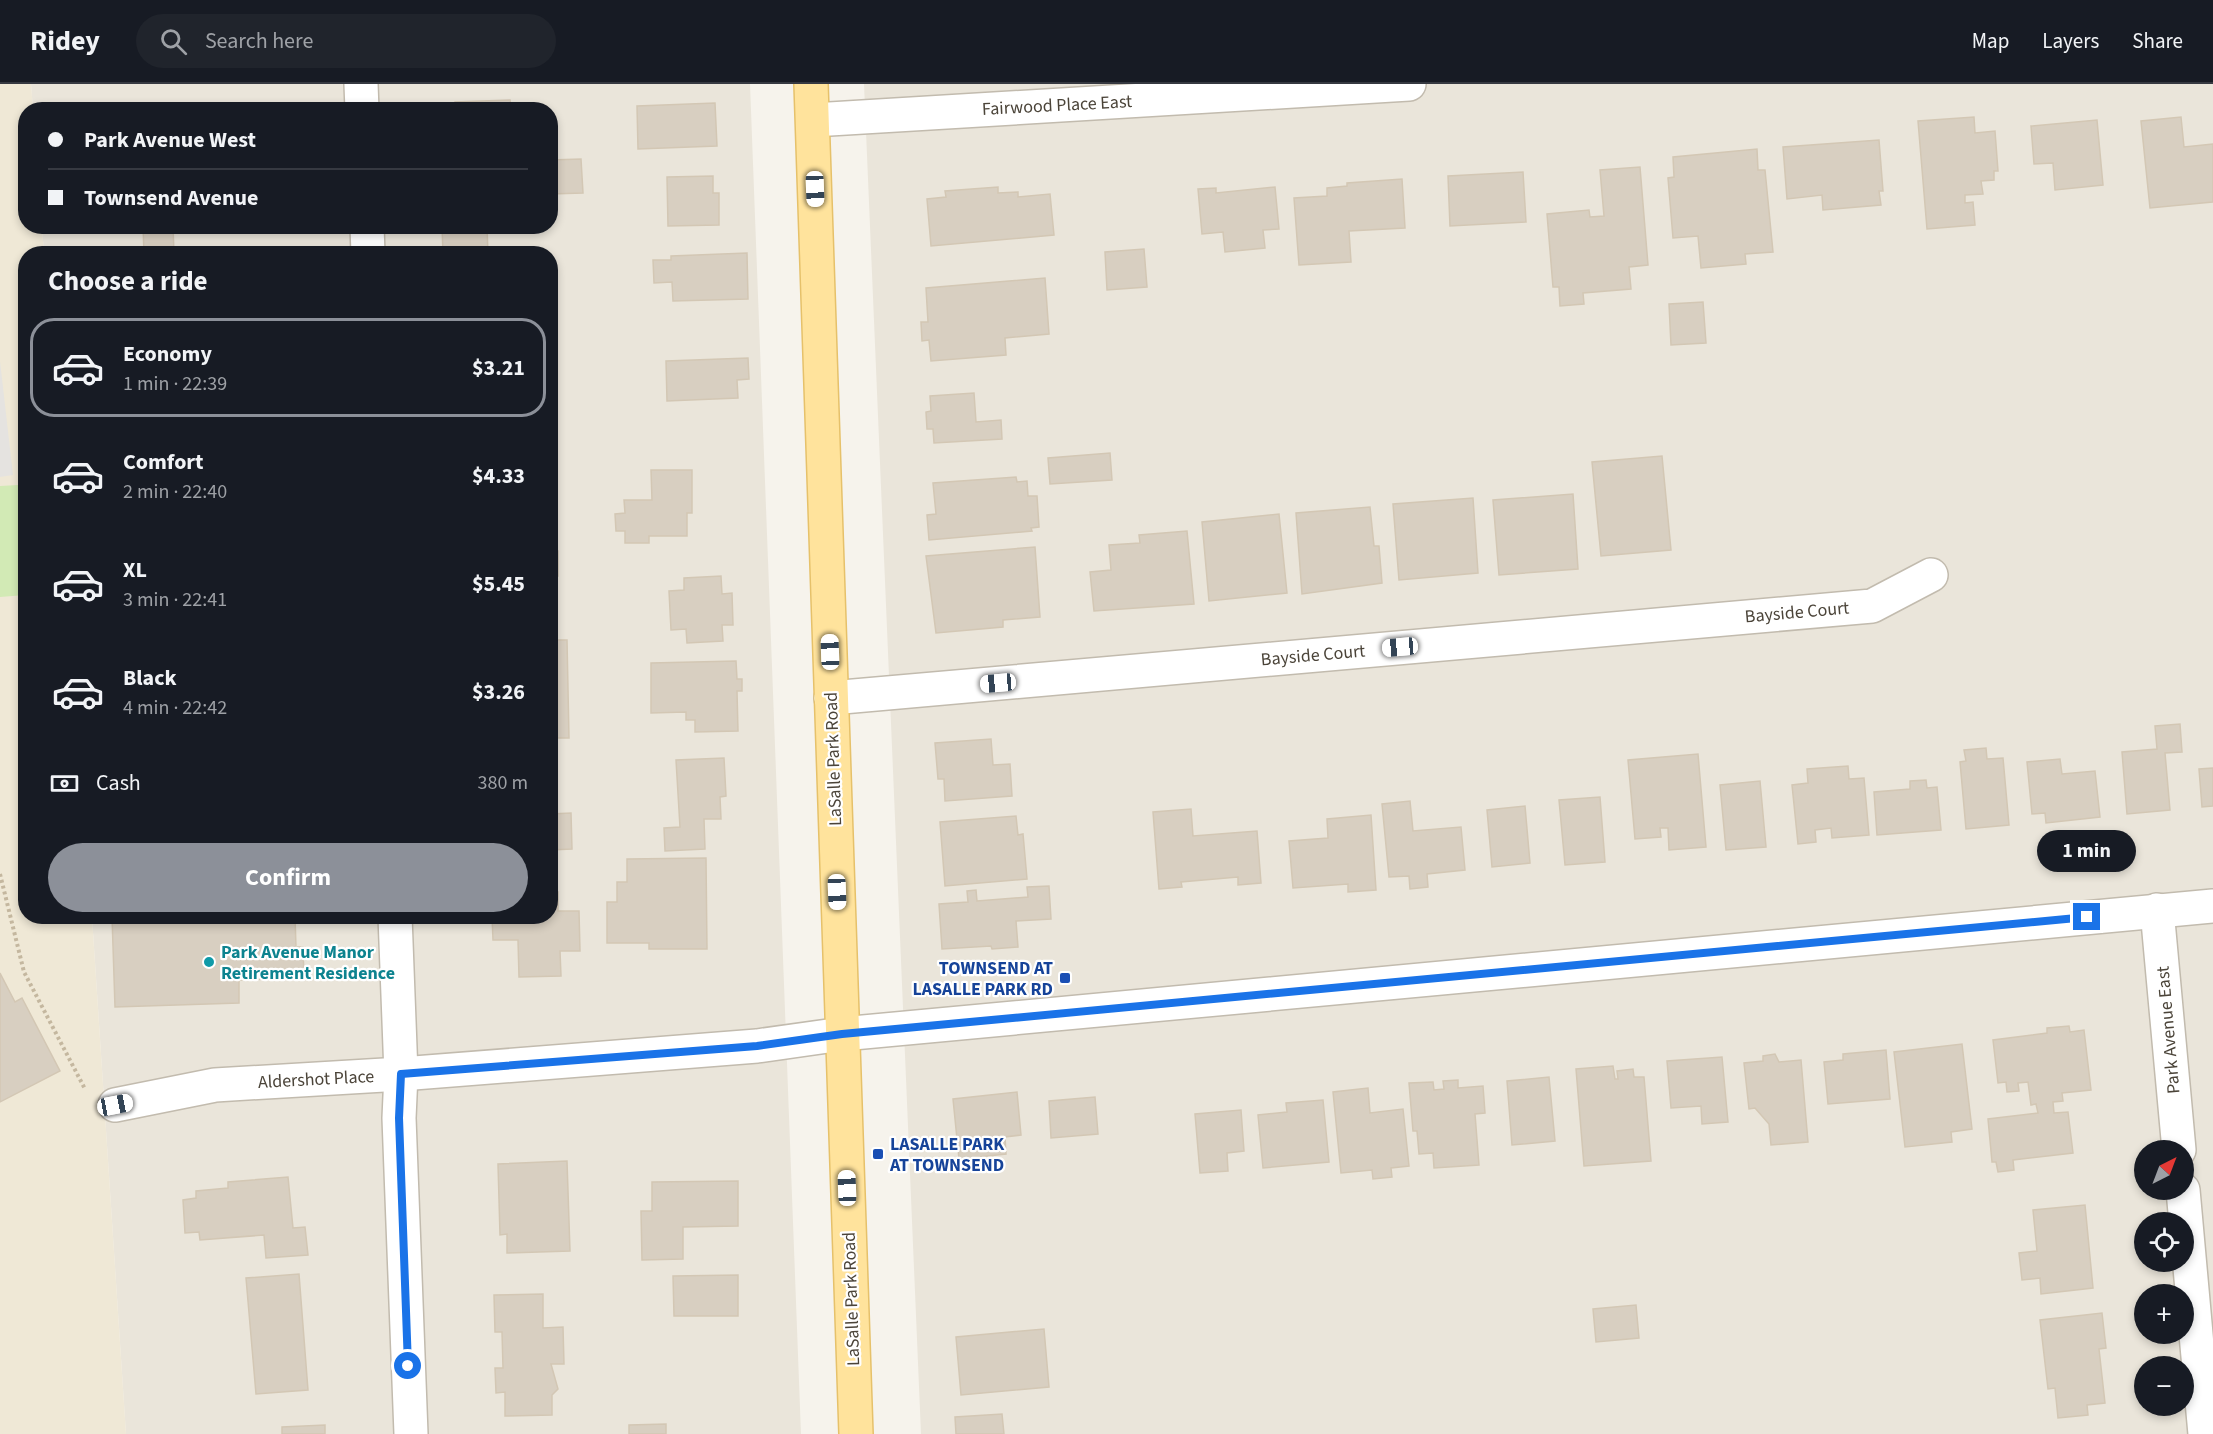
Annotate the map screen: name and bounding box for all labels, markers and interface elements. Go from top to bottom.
search box [136,14,556,68]
text: Ridey [30,21,100,61]
icon: search [157,25,190,58]
text: Search here [205,25,313,57]
text: Map [1972,26,2009,56]
text: Layers [2042,26,2099,56]
text: Share [2132,26,2183,56]
street label: Fairwood Place East [981,89,1133,122]
text: Park Avenue West [84,124,256,156]
car [805,171,825,207]
text: Townsend Avenue [84,182,258,214]
text: Choose a ride [48,262,208,301]
text: Economy [123,338,212,370]
icon: car [51,341,105,395]
text: $3.21 [472,352,525,384]
text: 1 min · 22:39 [123,370,227,398]
text: Comfort [123,446,204,478]
icon: car [51,449,105,503]
text: $4.33 [472,460,525,492]
text: 2 min · 22:40 [123,478,227,506]
text: XL [123,554,147,586]
icon: car [51,557,105,611]
text: $5.45 [472,568,525,600]
text: 3 min · 22:41 [123,586,227,614]
street label: Bayside Court [1744,595,1850,630]
car [820,634,840,670]
car [1381,636,1419,658]
street label: Bayside Court [1260,638,1366,673]
text: Black [123,662,177,694]
icon: car [51,665,105,719]
car [979,672,1017,694]
text: $3.26 [472,676,525,708]
street label: LaSalle Park Road [819,692,848,826]
text: 4 min · 22:42 [123,694,227,722]
icon: cash [48,767,81,800]
text: Cash [96,767,141,799]
text: 380 m [478,769,528,797]
callout: 1 min [2038,830,2136,872]
text: 1 min [2062,837,2111,865]
button: Confirm [48,843,528,912]
car [827,874,847,910]
route end [2073,903,2100,930]
place label: Park Avenue Manor Retirement Residence [221,940,395,986]
marker: Park Avenue Manor Retirement Residence [202,955,216,969]
place label: TOWNSEND AT LASALLE PARK RD [913,956,1053,1002]
street label: Park Avenue East [2150,965,2187,1095]
marker: TOWNSEND AT LASALLE PARK RD [1058,971,1072,985]
street label: Aldershot Place [257,1064,375,1095]
car [96,1093,134,1117]
place label: LASALLE PARK AT TOWNSEND [889,1132,1005,1178]
north arrow [2134,1140,2194,1200]
map controls [2134,1140,2194,1416]
marker: LASALLE PARK AT TOWNSEND [871,1147,885,1161]
car [837,1170,857,1206]
button: locate [2134,1212,2194,1272]
street label: LaSalle Park Road [837,1232,866,1366]
button: + [2134,1284,2194,1344]
route start [394,1352,421,1379]
button: − [2134,1356,2194,1416]

